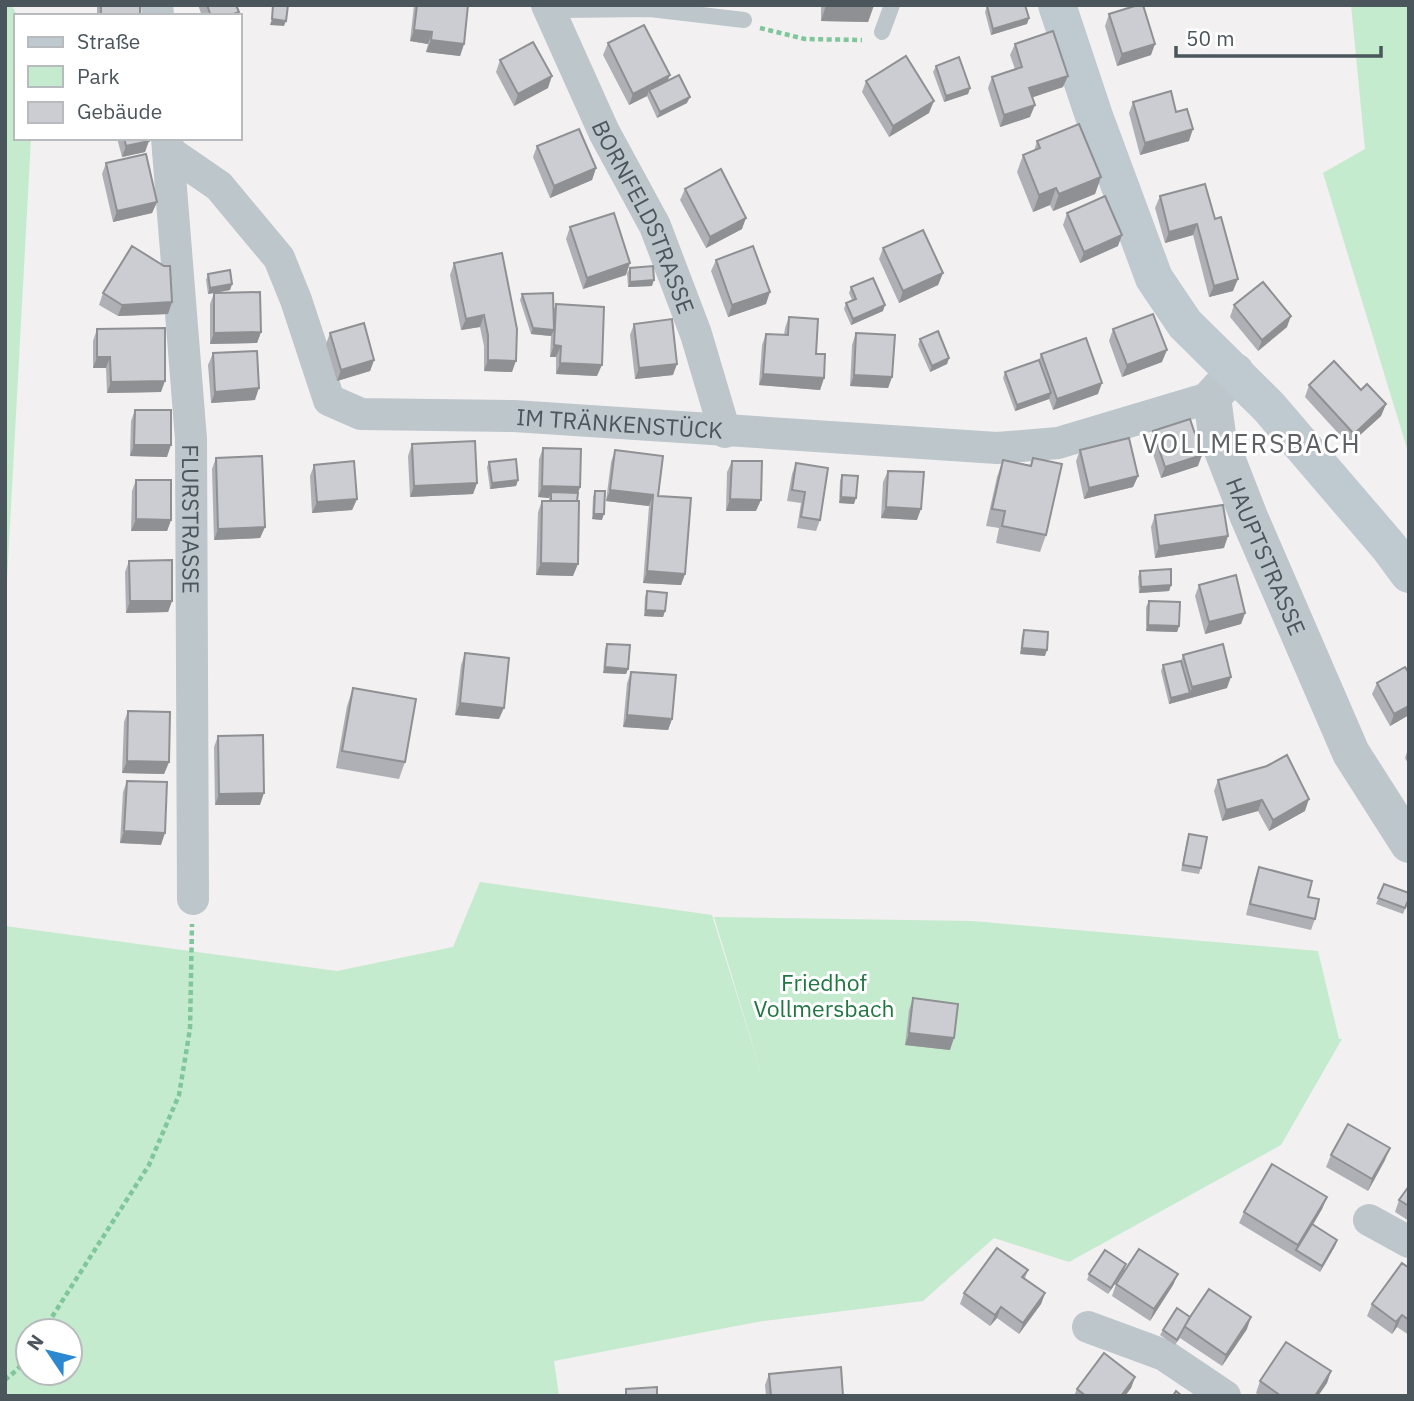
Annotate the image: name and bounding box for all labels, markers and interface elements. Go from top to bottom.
legend [14,14,242,140]
scale bar [1176,14,1381,58]
text: 50 m [1186,24,1235,52]
text: Straße [77,27,140,55]
text: Park [77,62,120,90]
text: Gebäude [77,97,162,125]
street label: BORNFELDSTRASSE [585,115,702,318]
street label: IM TRÄNKENSTÜCK [515,401,724,445]
district label: VOLLMERSBACH [1142,426,1362,460]
street label: FLURSTRASSE [176,444,207,594]
street label: HAUPTSTRASSE [1220,473,1313,640]
park label: Friedhof Vollmersbach [753,967,895,1023]
north arrow [14,1317,84,1387]
text: N [21,1330,49,1355]

